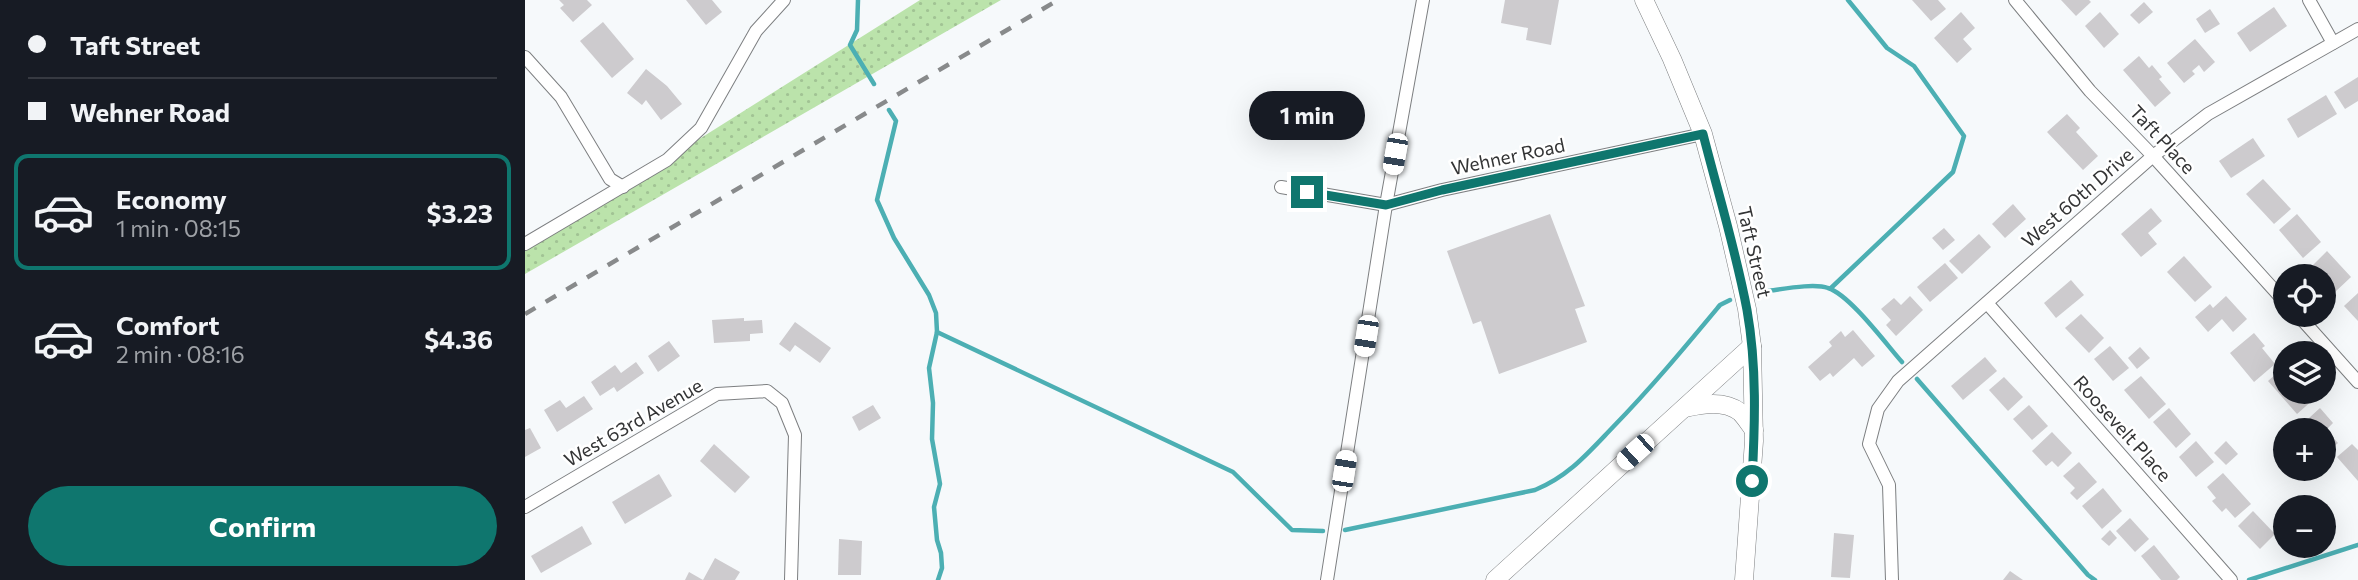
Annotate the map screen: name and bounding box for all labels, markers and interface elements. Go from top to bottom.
text: Taft Street [70,29,200,60]
callout: 1 min [1249,90,1365,140]
text: Wehner Road [70,96,230,127]
street label: Taft Place [2125,100,2201,178]
text: 1 min [1280,101,1334,129]
car [1382,131,1409,177]
street label: Wehner Road [1449,133,1567,179]
street label: West 60th Drive [2017,142,2137,252]
route end [1291,176,1323,208]
icon: car [32,181,95,244]
text: Economy [116,183,227,214]
text: $3.23 [426,197,493,228]
street label: Taft Street [1733,204,1777,300]
text: 1 min · 08:15 [116,214,241,242]
map controls [2273,264,2336,558]
button: locate [2273,264,2336,327]
icon: car [32,307,95,370]
text: Comfort [116,309,219,340]
car [1353,314,1380,358]
text: $4.36 [424,323,493,354]
text: 2 min · 08:16 [116,340,245,368]
button: layers [2273,341,2336,404]
street label: Roosevelt Place [2069,370,2177,486]
street label: West 63rd Avenue [560,373,706,471]
button: + [2273,418,2336,481]
car [1613,430,1658,474]
car [1331,449,1358,493]
route start [1736,465,1768,497]
button: Confirm [28,486,497,566]
button: − [2273,495,2336,558]

